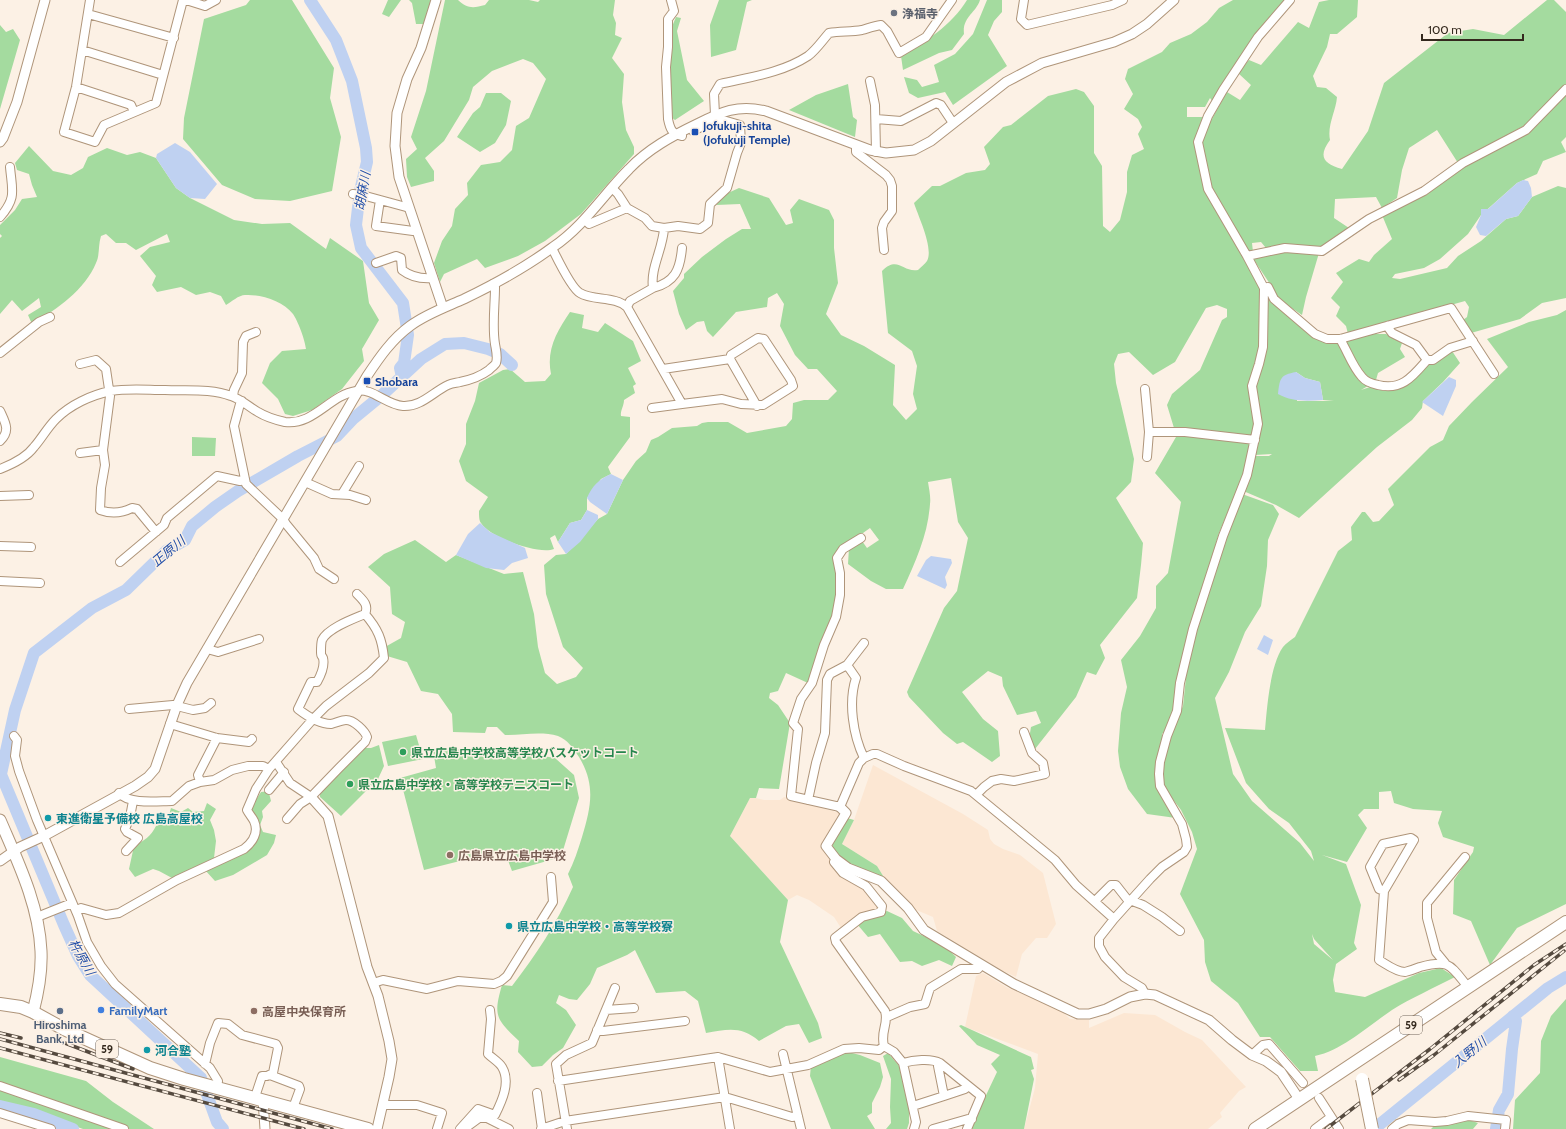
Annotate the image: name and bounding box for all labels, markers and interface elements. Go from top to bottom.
place label: 浄福寺 [902,6,938,21]
marker: 浄福寺 [889,8,899,18]
scale bar [1422,16,1523,42]
text: 100 m [1428,22,1462,37]
place label: Jofukuji-shita (Jofukuji Temple) [702,118,791,147]
marker: Jofukuji-shita (Jofukuji Temple) [690,127,700,137]
water label: 胡麻川 [351,168,374,212]
place label: Shobara [375,374,418,389]
marker: Shobara [362,376,372,386]
water label: 正原川 [148,531,190,570]
place label: 県立広島中学校高等学校バスケットコート [411,745,639,760]
marker: 県立広島中学校高等学校バスケットコート [398,747,408,757]
place label: 県立広島中学校・高等学校テニスコート [358,777,574,792]
marker: 県立広島中学校・高等学校テニスコート [345,779,355,789]
place label: 東進衛星予備校 広島高屋校 [56,811,203,826]
marker: 東進衛星予備校 広島高屋校 [43,813,53,823]
place label: 広島県立広島中学校 [458,848,566,863]
marker: 広島県立広島中学校 [445,850,455,860]
place label: 県立広島中学校・高等学校寮 [517,919,673,934]
marker: 県立広島中学校・高等学校寮 [504,921,514,931]
water label: 杵原川 [65,936,100,980]
place label: FamilyMart [109,1003,167,1018]
place label: 高屋中央保育所 [262,1004,346,1019]
marker: FamilyMart [96,1005,106,1015]
marker: Hiroshima Bank, Ltd [55,1006,65,1016]
marker: 高屋中央保育所 [249,1006,259,1016]
road number: 59 [1400,1016,1422,1034]
place label: Hiroshima Bank, Ltd [33,1017,87,1046]
water label: 入野川 [1449,1032,1491,1070]
road number: 59 [96,1040,118,1058]
place label: 河合塾 [155,1043,191,1058]
marker: 河合塾 [142,1045,152,1055]

